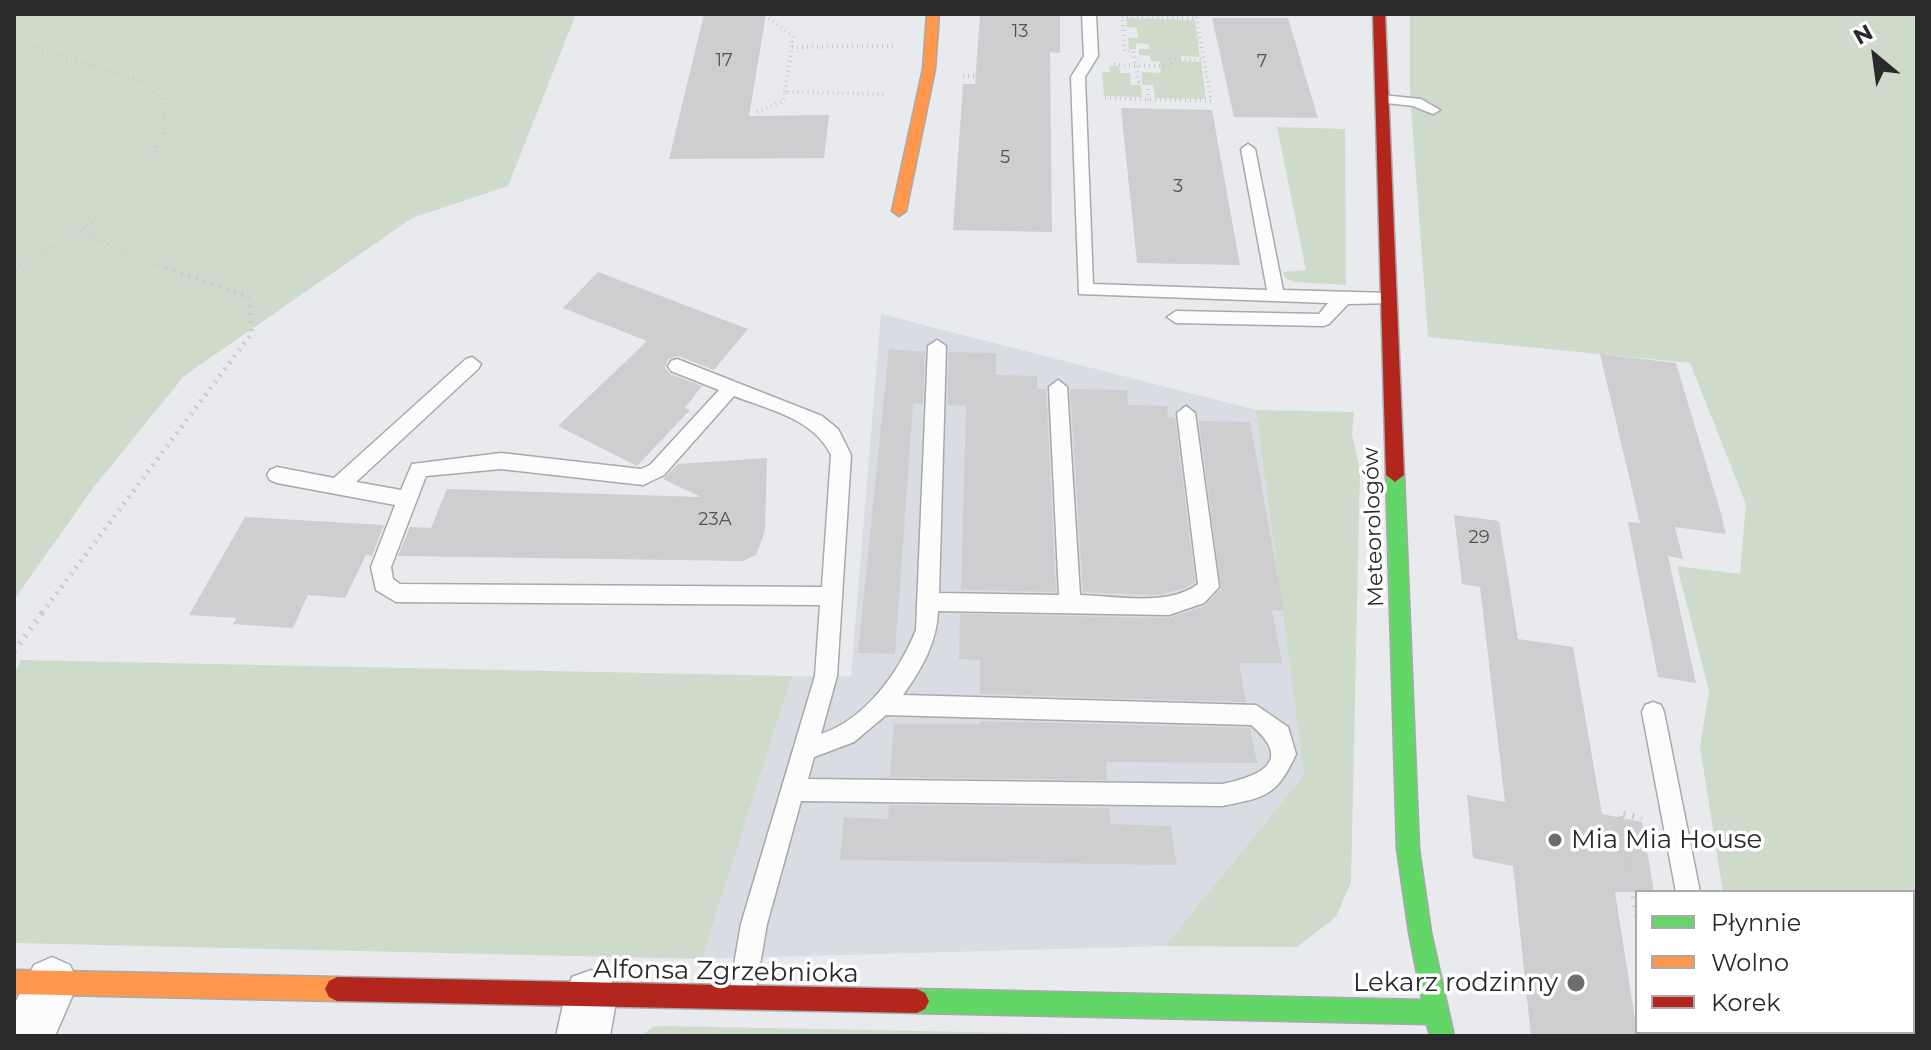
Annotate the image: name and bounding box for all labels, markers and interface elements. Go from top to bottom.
north arrow [1835,16,1915,96]
text: N [1849,18,1877,51]
house number: 13 [1012,21,1028,43]
house number: 17 [715,50,733,72]
house number: 7 [1257,51,1267,73]
house number: 5 [1000,147,1010,169]
house number: 3 [1173,176,1183,198]
street label: Meteorologów [1358,447,1390,607]
house number: 23A [698,509,732,531]
house number: 29 [1468,527,1490,549]
place label: Mia Mia House [1571,824,1762,856]
marker: Mia Mia House [1546,831,1564,849]
legend [1635,890,1915,1034]
text: Płynnie [1711,908,1801,937]
text: Wolno [1711,948,1789,977]
street label: Alfonsa Zgrzebnioka [593,954,859,990]
place label: Lekarz rodzinny [1353,967,1558,999]
marker: Lekarz rodzinny [1565,972,1587,994]
text: Korek [1711,988,1781,1017]

